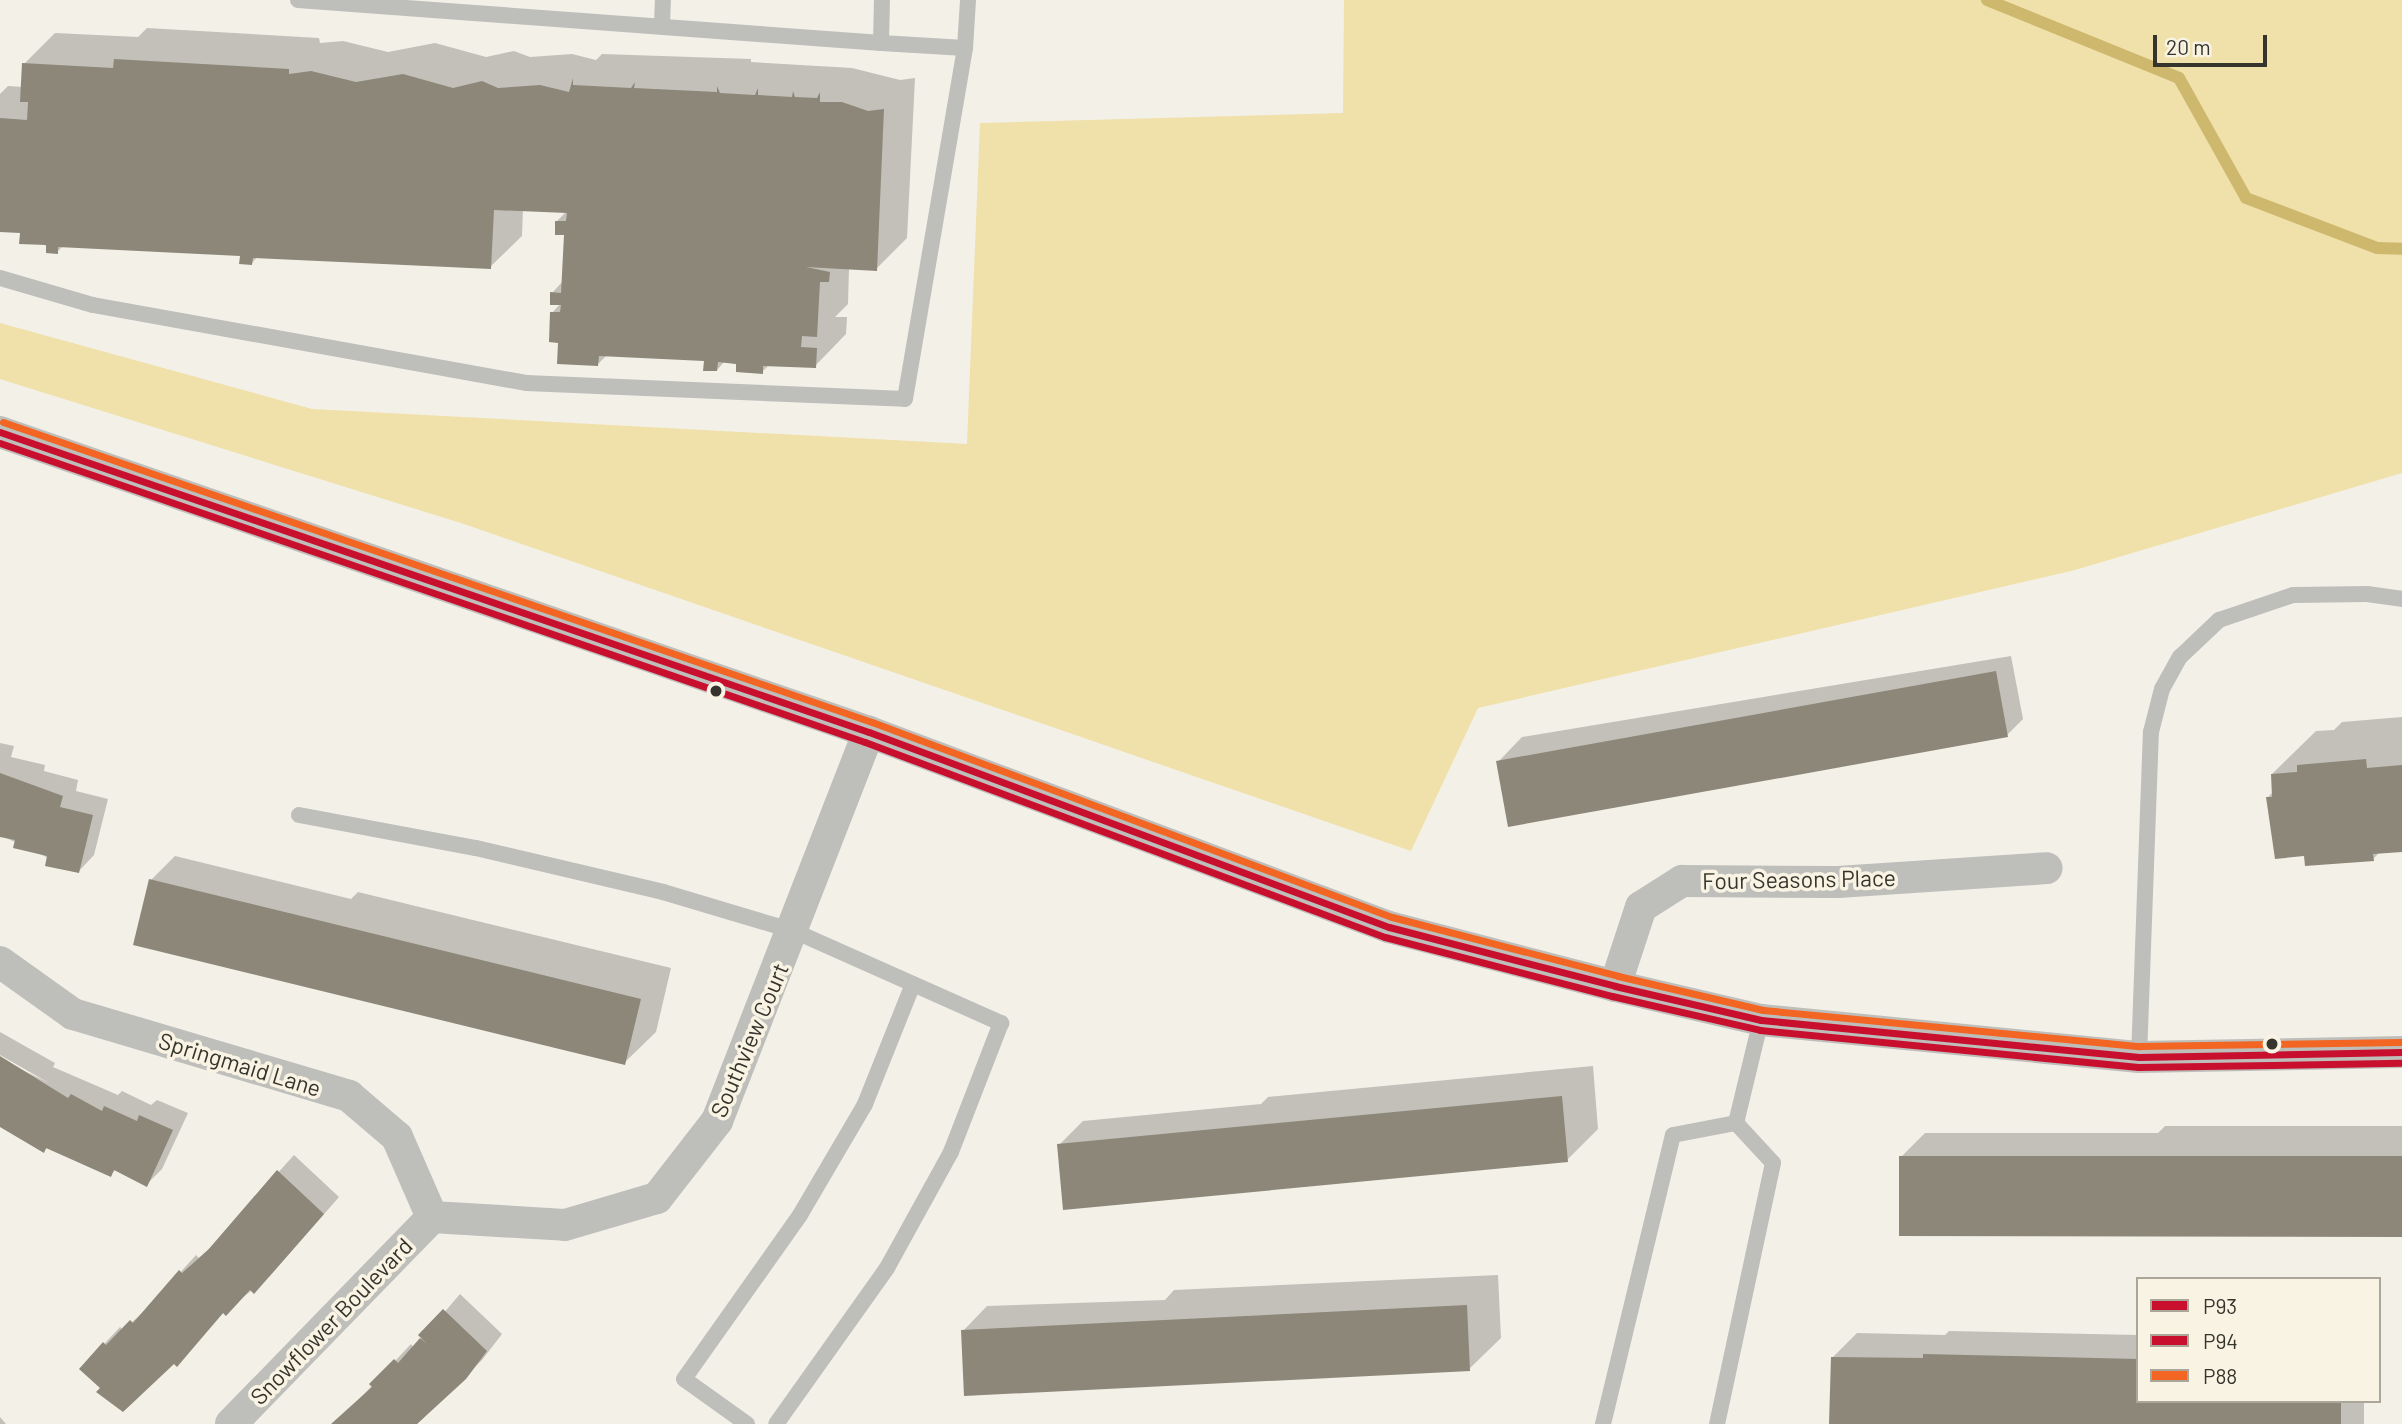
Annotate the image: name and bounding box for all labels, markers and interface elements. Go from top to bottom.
scale bar [2157,21,2271,65]
text: 20 m [2166,34,2211,59]
unlabelled marker [709,684,723,698]
street label: Four Seasons Place [1702,864,1896,894]
street label: Southview Court [704,959,794,1121]
street label: Springmaid Lane [156,1026,324,1102]
unlabelled marker [2265,1037,2279,1051]
street label: Snowflower Boulevard [244,1232,418,1410]
legend [2136,1277,2381,1403]
text: P93 [2203,1293,2237,1318]
text: P94 [2203,1328,2238,1353]
text: P88 [2203,1363,2237,1388]

